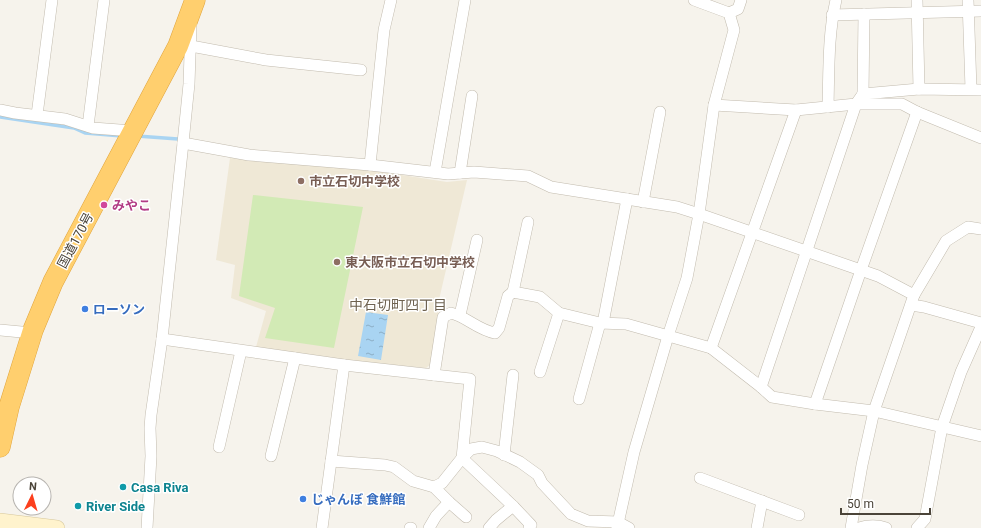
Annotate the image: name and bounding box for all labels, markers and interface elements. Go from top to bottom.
place label: 市立石切中学校 [309,174,400,189]
marker: 市立石切中学校 [296,176,306,186]
place label: みやこ [112,198,151,213]
marker: みやこ [99,200,109,210]
street label: 国道170号 [55,210,96,271]
place label: 東大阪市立石切中学校 [345,255,475,270]
marker: 東大阪市立石切中学校 [332,257,342,267]
district label: 中石切町四丁目 [349,297,447,313]
place label: ローソン [93,302,145,317]
marker: ローソン [80,304,90,314]
north arrow [12,476,52,516]
text: N [28,480,37,493]
place label: Casa Riva [131,480,189,495]
marker: Casa Riva [118,482,128,492]
scale bar [841,490,930,516]
place label: じゃんぼ 食鮮館 [311,492,405,507]
marker: じゃんぼ 食鮮館 [298,494,308,504]
text: 50 m [847,497,874,511]
place label: River Side [86,499,145,514]
marker: River Side [73,501,83,511]

